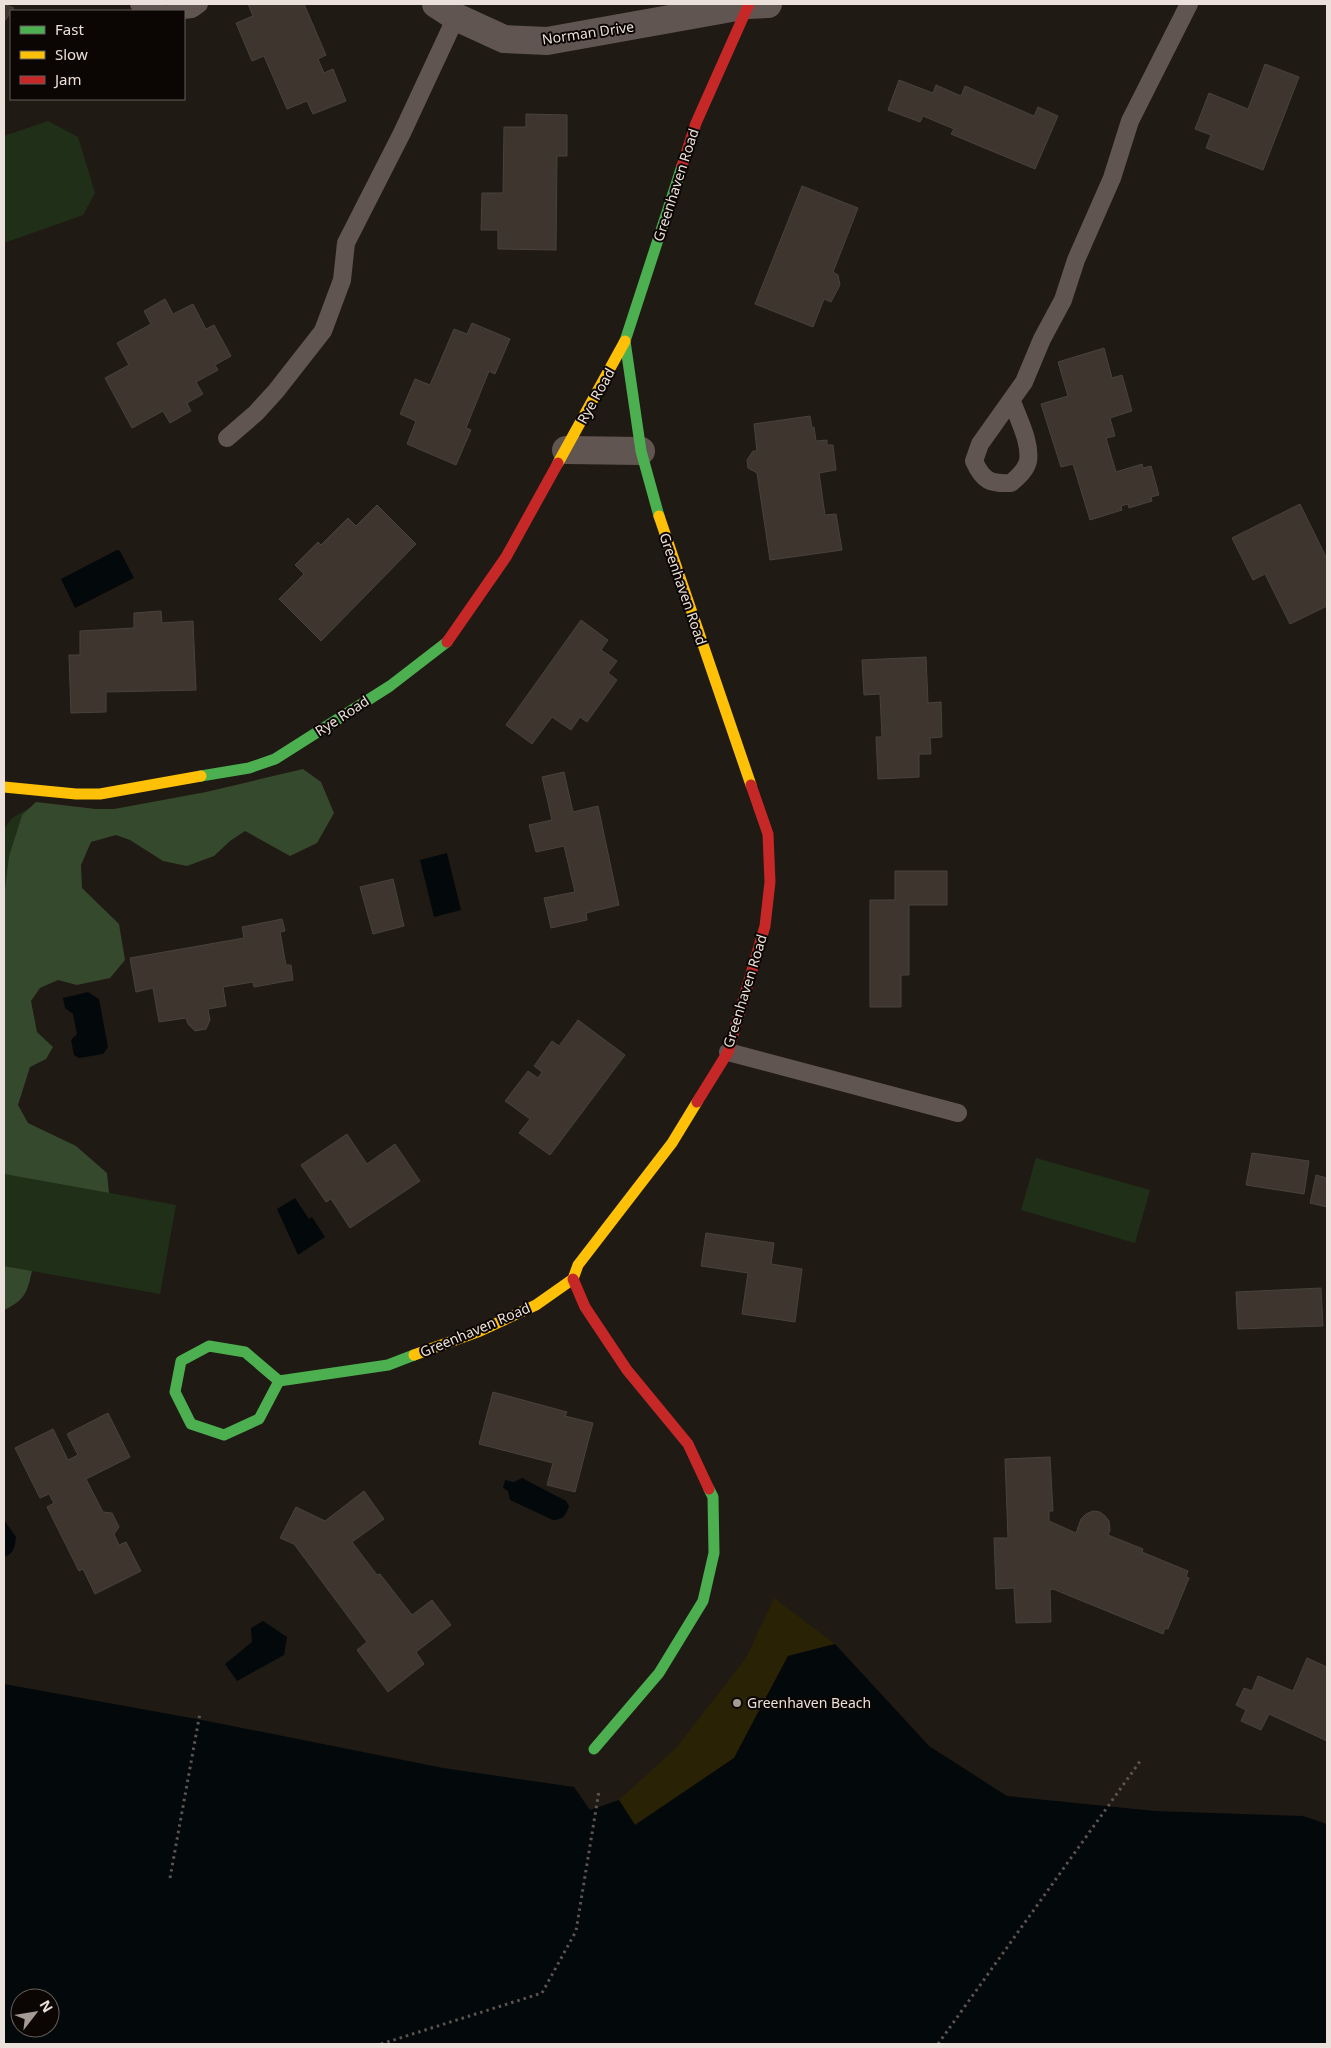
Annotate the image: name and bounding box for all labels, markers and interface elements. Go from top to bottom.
legend [10,10,185,100]
street label: Norman Drive [541,17,635,48]
text: Fast [55,19,84,39]
text: Slow [55,44,88,64]
text: Jam [53,69,82,89]
street label: Greenhaven Road [648,126,703,244]
street label: Rye Road [572,364,619,427]
street label: Greenhaven Road [655,530,712,648]
street label: Rye Road [311,691,372,740]
street label: Greenhaven Road [718,932,771,1050]
street label: Greenhaven Road [417,1298,533,1361]
place label: Greenhaven Beach [747,1693,871,1712]
marker: Greenhaven Beach [731,1697,743,1709]
north arrow [10,1988,60,2038]
text: N [35,1996,58,2016]

